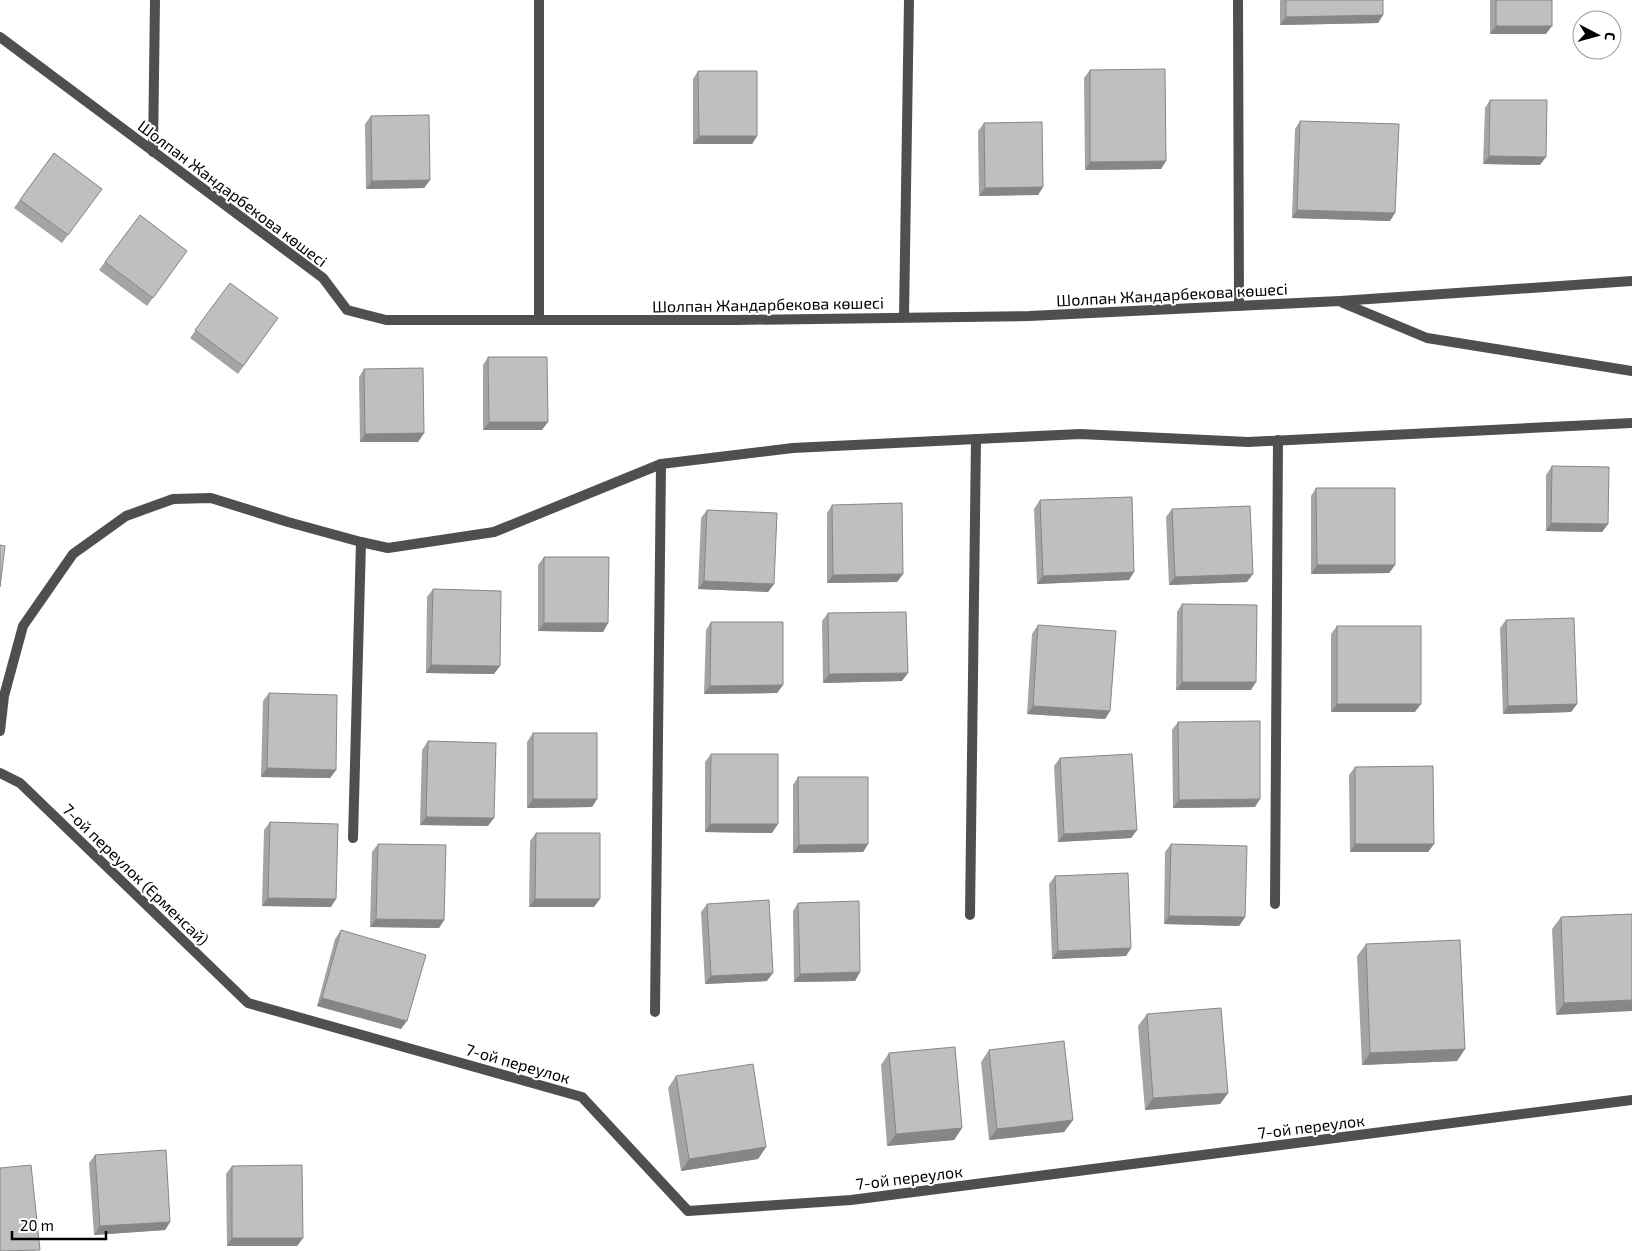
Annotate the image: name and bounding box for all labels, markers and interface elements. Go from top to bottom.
north arrow [1572,10,1622,60]
text: С [1602,31,1619,41]
street label: Шолпан Жандарбекова көшесі [135,116,331,270]
street label: Шолпан Жандарбекова көшесі [1056,278,1288,310]
street label: Шолпан Жандарбекова көшесі [652,292,884,316]
street label: 7-ой переулок (Ерменсай) [58,799,213,949]
street label: 7-ой переулок [463,1039,573,1088]
street label: 7-ой переулок [1256,1110,1366,1143]
street label: 7-ой переулок [854,1161,964,1194]
scale bar [12,1208,106,1240]
text: 20 m [20,1216,54,1234]

